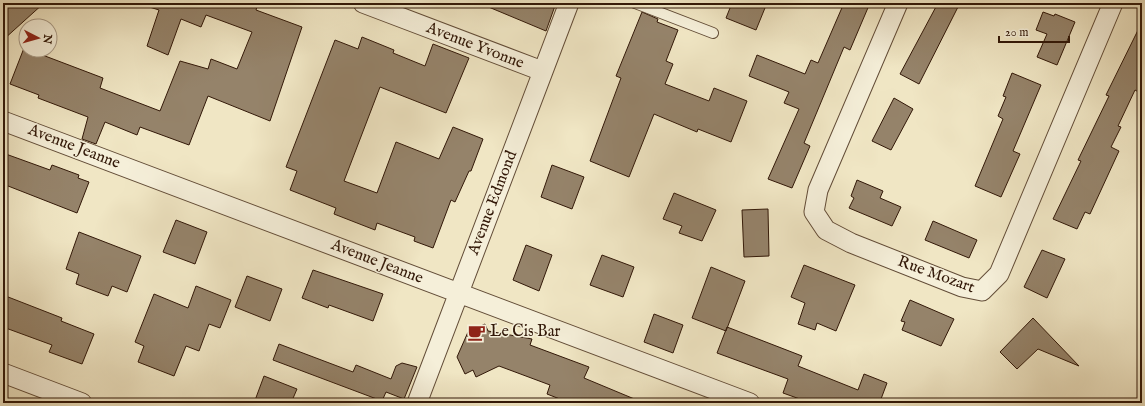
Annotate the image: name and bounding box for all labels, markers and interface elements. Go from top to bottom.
north arrow [18,18,58,58]
street label: Avenue Yvonne [422,18,527,74]
scale bar [999,18,1069,44]
text: 20 m [1005,25,1028,40]
text: N [39,32,55,45]
street label: Avenue Jeanne [24,120,123,174]
street label: Avenue Edmond [464,148,522,259]
street label: Avenue Jeanne [327,235,426,289]
street label: Rue Mozart [895,252,978,298]
cafe icon: Le Cis Bar [467,322,487,342]
place label: Le Cis Bar [490,322,561,342]

